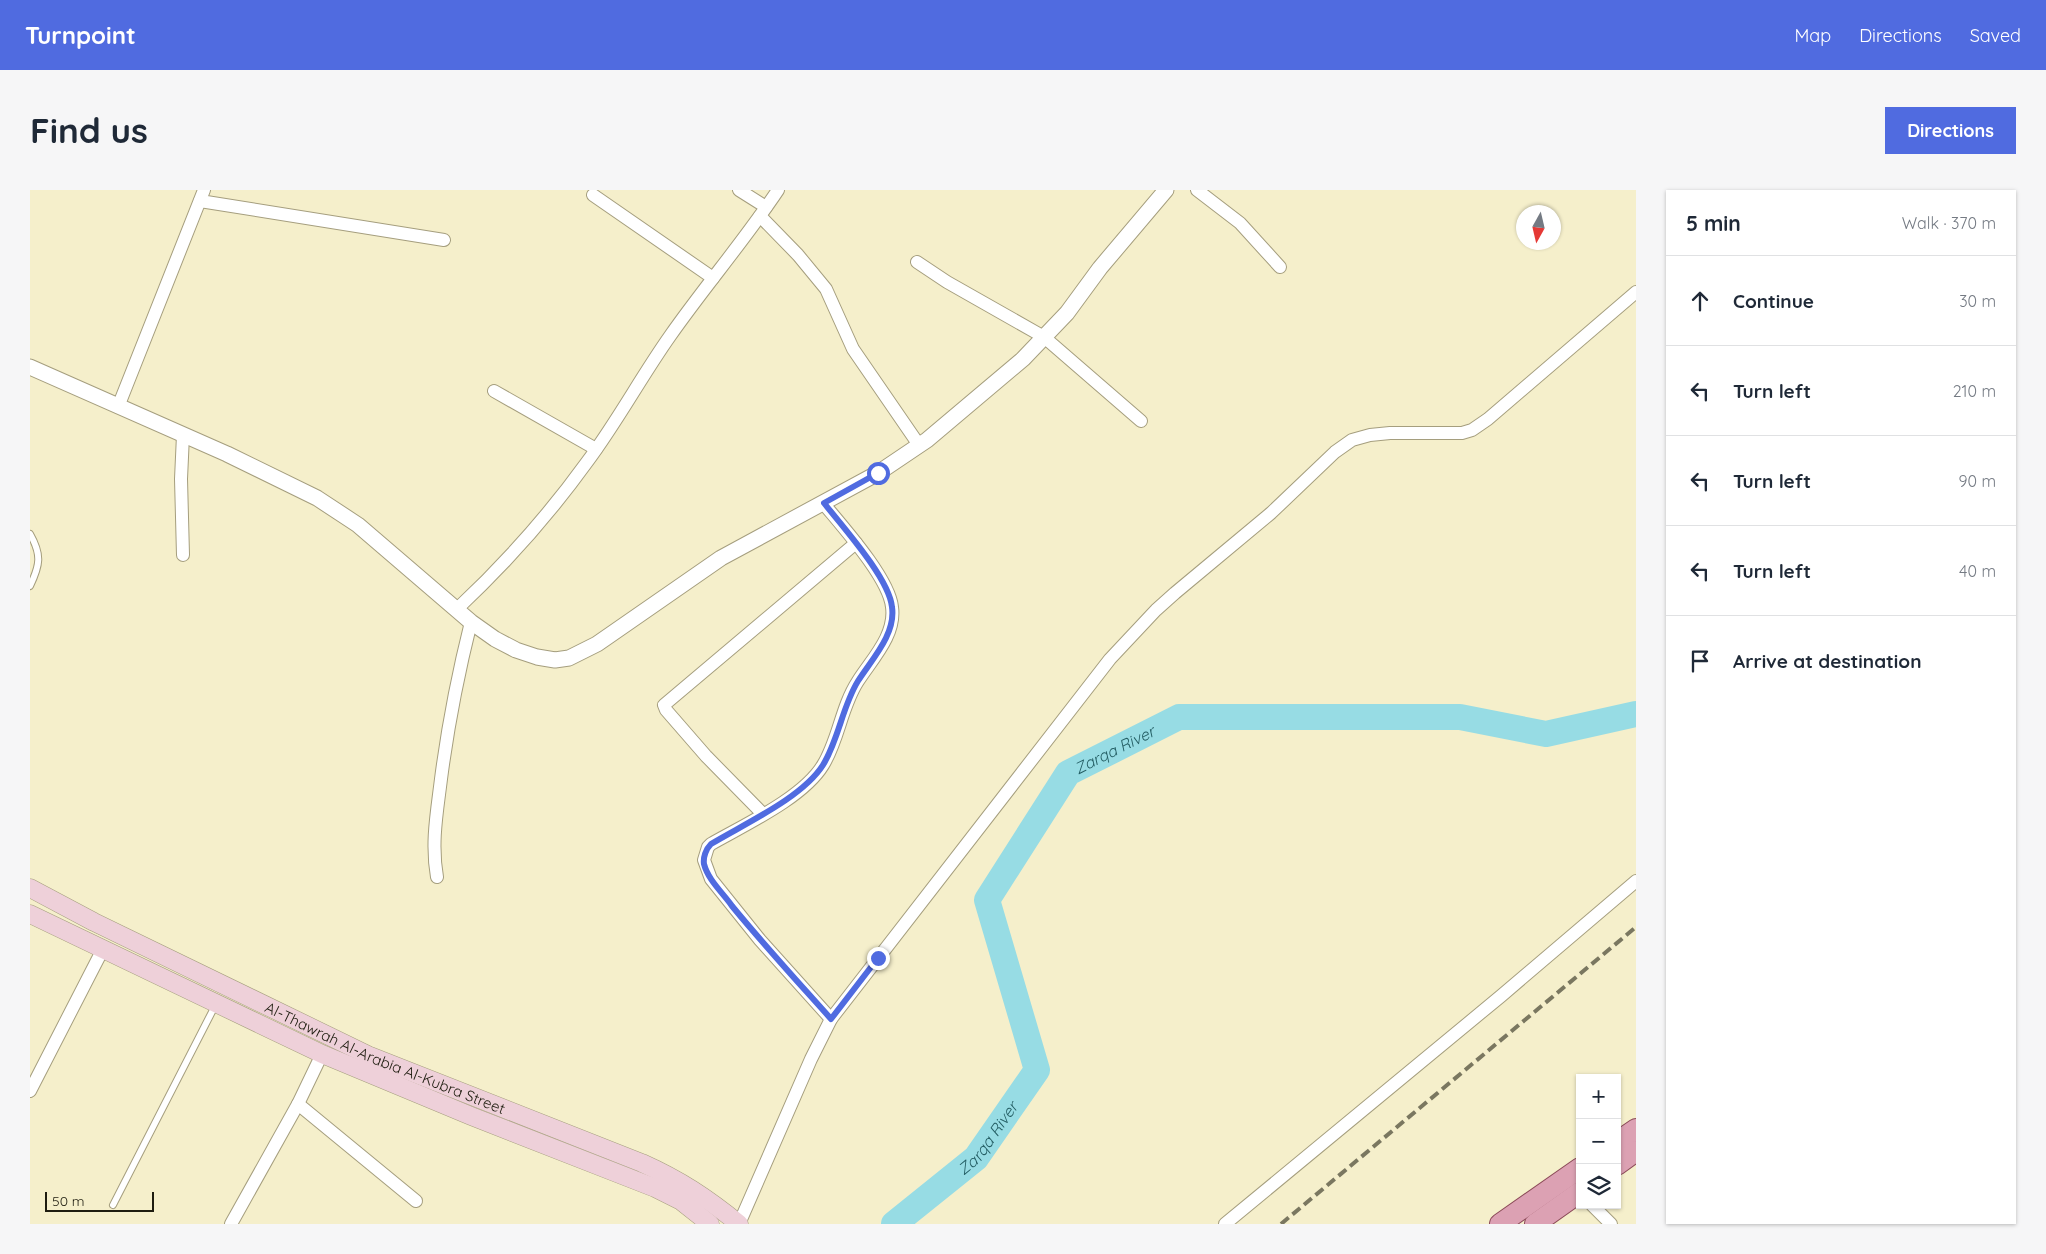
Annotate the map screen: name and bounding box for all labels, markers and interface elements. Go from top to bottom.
text: Turnpoint [25,20,136,50]
text: Map [1794,24,1831,47]
text: Directions [1859,24,1942,47]
text: Saved [1970,24,2021,47]
button: Directions [1885,107,2016,154]
text: Find us [30,108,148,152]
north arrow [1516,205,1561,250]
text: 5 min [1686,210,1741,236]
text: Walk · 370 m [1902,213,1996,233]
icon: ahead [1686,287,1714,315]
text: Continue [1733,289,1814,313]
text: 30 m [1959,291,1996,311]
icon: left [1686,377,1714,405]
text: Turn left [1733,379,1811,403]
text: 210 m [1953,381,1996,401]
route start [867,462,890,485]
icon: left [1686,467,1714,495]
text: Turn left [1733,469,1811,493]
text: 90 m [1959,471,1996,491]
icon: left [1686,557,1714,585]
text: Turn left [1733,559,1811,583]
text: 40 m [1959,561,1996,581]
icon: arrive [1686,647,1714,675]
text: Arrive at destination [1733,649,1922,673]
water label: Zarqa River [1071,720,1159,778]
route end [867,947,890,970]
street label: Al-Thawrah Al-Arabia Al-Kubra Street [262,997,508,1118]
map controls [1576,1074,1621,1209]
button: + [1576,1074,1621,1119]
water label: Zarqa River [953,1096,1023,1179]
button: − [1576,1119,1621,1164]
button: layers [1576,1164,1621,1209]
scale bar [45,1189,154,1212]
text: 50 m [52,1192,85,1210]

